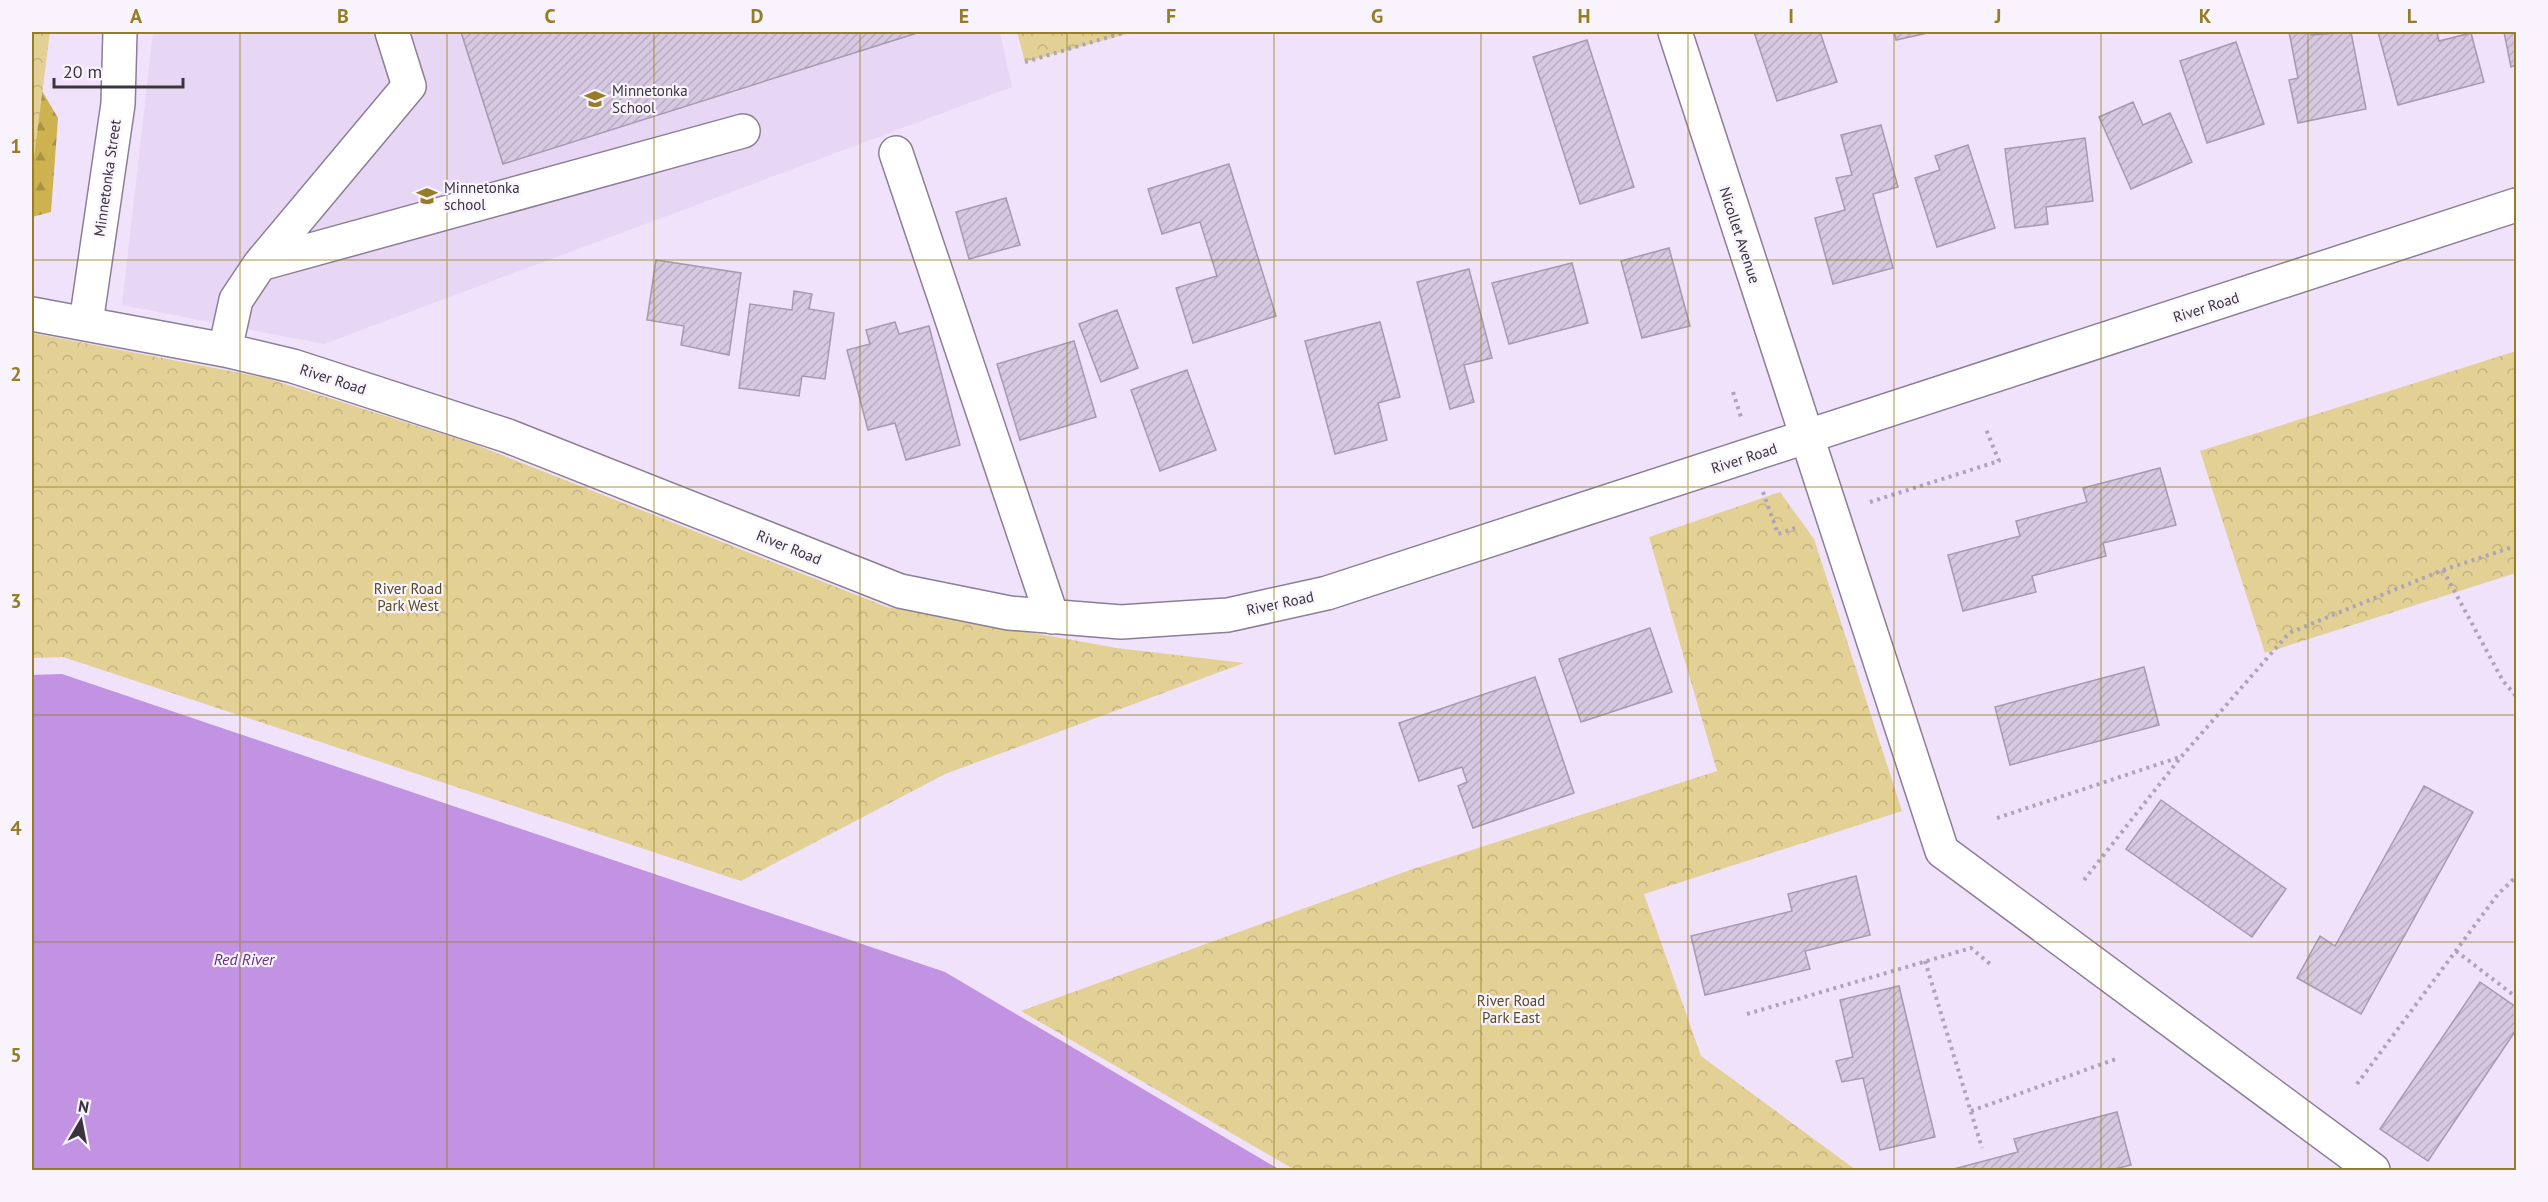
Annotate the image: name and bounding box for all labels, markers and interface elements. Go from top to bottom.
text: A [130,3,143,29]
text: B [337,3,349,29]
text: C [544,3,556,29]
text: D [751,3,764,29]
text: E [959,3,969,29]
text: F [1166,3,1176,29]
text: G [1371,3,1383,29]
text: H [1577,3,1591,29]
text: I [1788,3,1794,29]
text: J [1994,3,2001,29]
text: K [2199,3,2212,29]
text: L [2407,3,2418,29]
scale bar [54,51,183,89]
text: 20 m [63,60,102,83]
place label: Minnetonka School [612,81,688,117]
school or university icon: Minnetonka School [583,87,607,111]
street label: Minnetonka Street [89,118,125,238]
text: 1 [10,133,22,159]
place label: Minnetonka school [444,178,520,214]
school or university icon: Minnetonka school [415,184,439,208]
street label: Nicollet Avenue [1715,184,1765,286]
street label: River Road [2170,287,2242,327]
street label: River Road [297,359,369,399]
text: 2 [10,361,22,387]
street label: River Road [1708,438,1780,478]
street label: River Road [754,525,824,569]
park label: River Road Park West [374,579,442,615]
street label: River Road [1245,587,1315,619]
text: 3 [10,588,22,614]
text: 4 [10,815,22,841]
water label: Red River [214,949,276,969]
park label: River Road Park East [1477,991,1545,1027]
text: 5 [10,1042,22,1068]
north arrow [51,1091,111,1151]
text: N [77,1095,91,1117]

